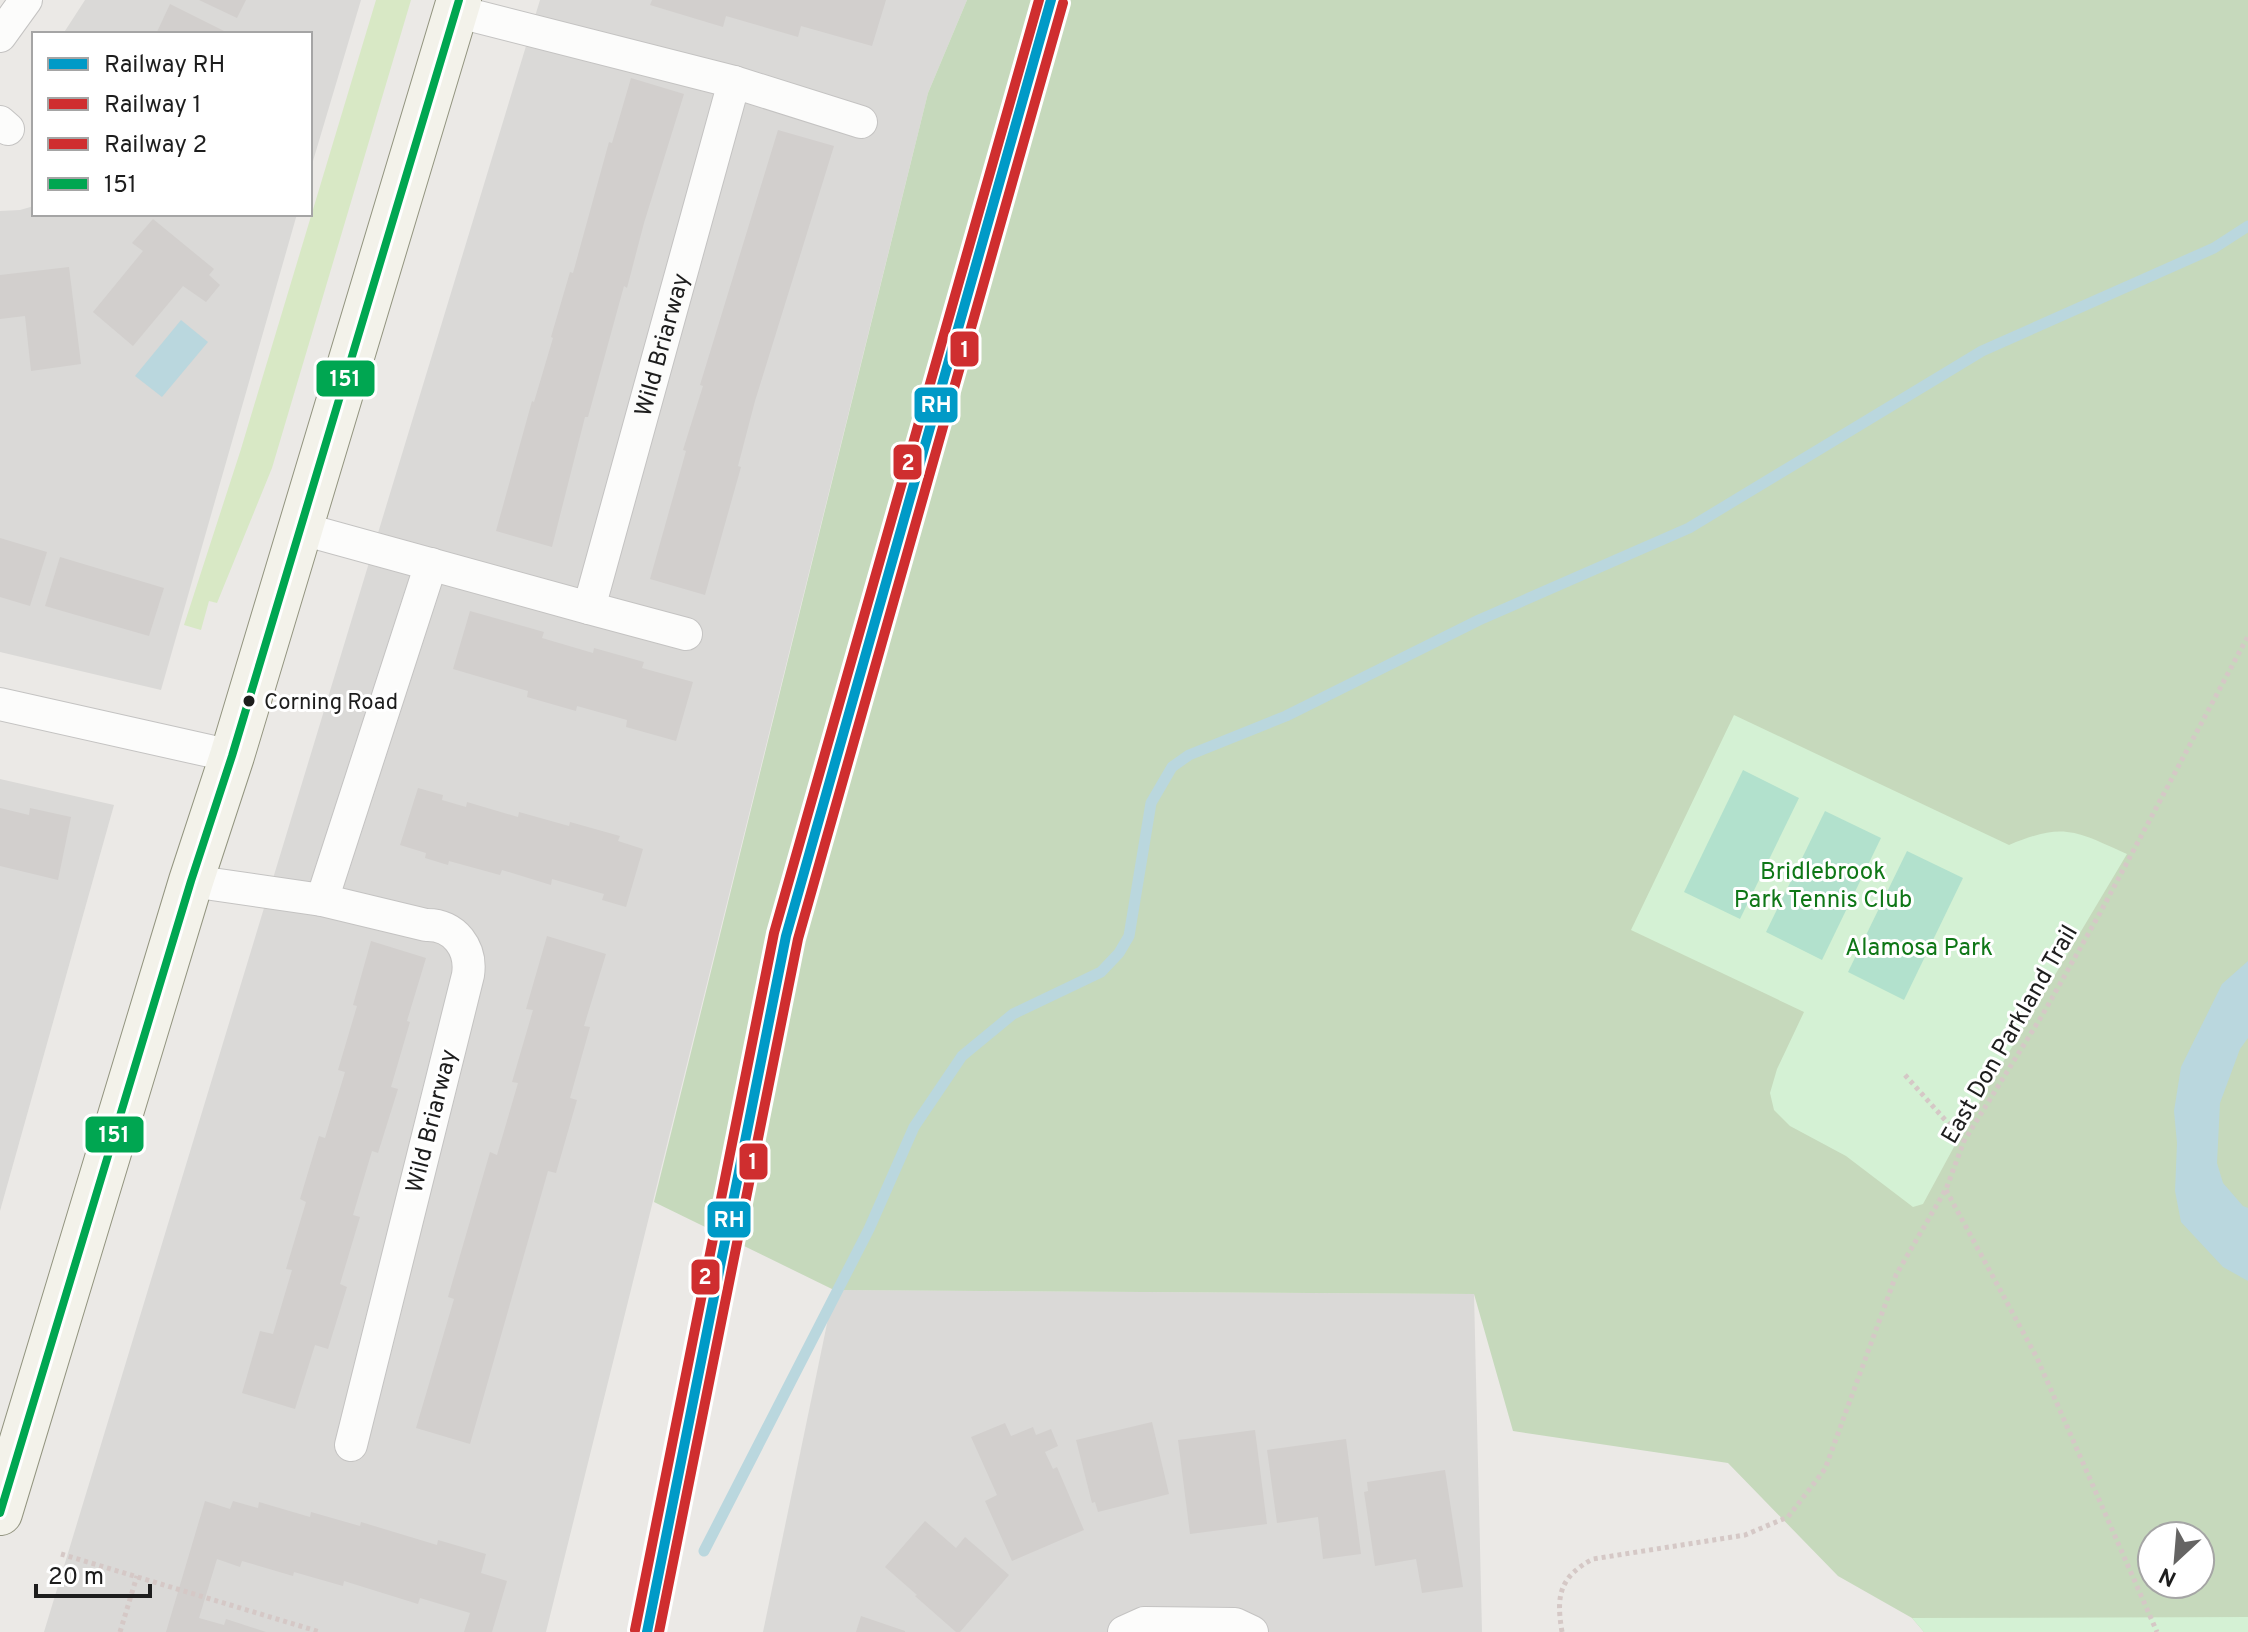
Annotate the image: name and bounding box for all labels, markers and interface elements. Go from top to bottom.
legend [32,32,312,216]
text: Railway RH [104,51,225,81]
text: Railway 1 [104,91,202,121]
text: Railway 2 [104,131,207,161]
text: 151 [104,171,137,201]
street label: Wild Briarway [629,270,698,420]
line badge: 1 [949,330,980,368]
text: 1 [961,338,969,365]
line badge: 151 [315,359,376,398]
text: 151 [329,367,361,394]
line badge: RH [913,386,959,424]
text: RH [920,393,952,420]
line badge: 2 [892,443,923,481]
text: 2 [901,451,915,478]
place label: Corning Road [264,690,398,717]
marker: Corning Road [241,693,257,709]
park label: Bridlebrook Park Tennis Club [1734,858,1912,916]
street label: East Don Parkland Trail [1936,920,2086,1150]
park label: Alamosa Park [1845,934,1993,964]
street label: Wild Briarway [401,1046,465,1197]
line badge: 151 [84,1115,145,1154]
text: 151 [98,1123,130,1150]
line badge: 1 [738,1142,769,1181]
text: 1 [749,1150,757,1177]
line badge: RH [706,1200,752,1239]
text: RH [713,1208,745,1235]
line badge: 2 [690,1258,721,1296]
text: 2 [698,1265,712,1292]
north arrow [2136,1520,2216,1600]
scale bar [36,1548,150,1598]
text: N [2155,1560,2181,1591]
text: 20 m [48,1563,104,1593]

